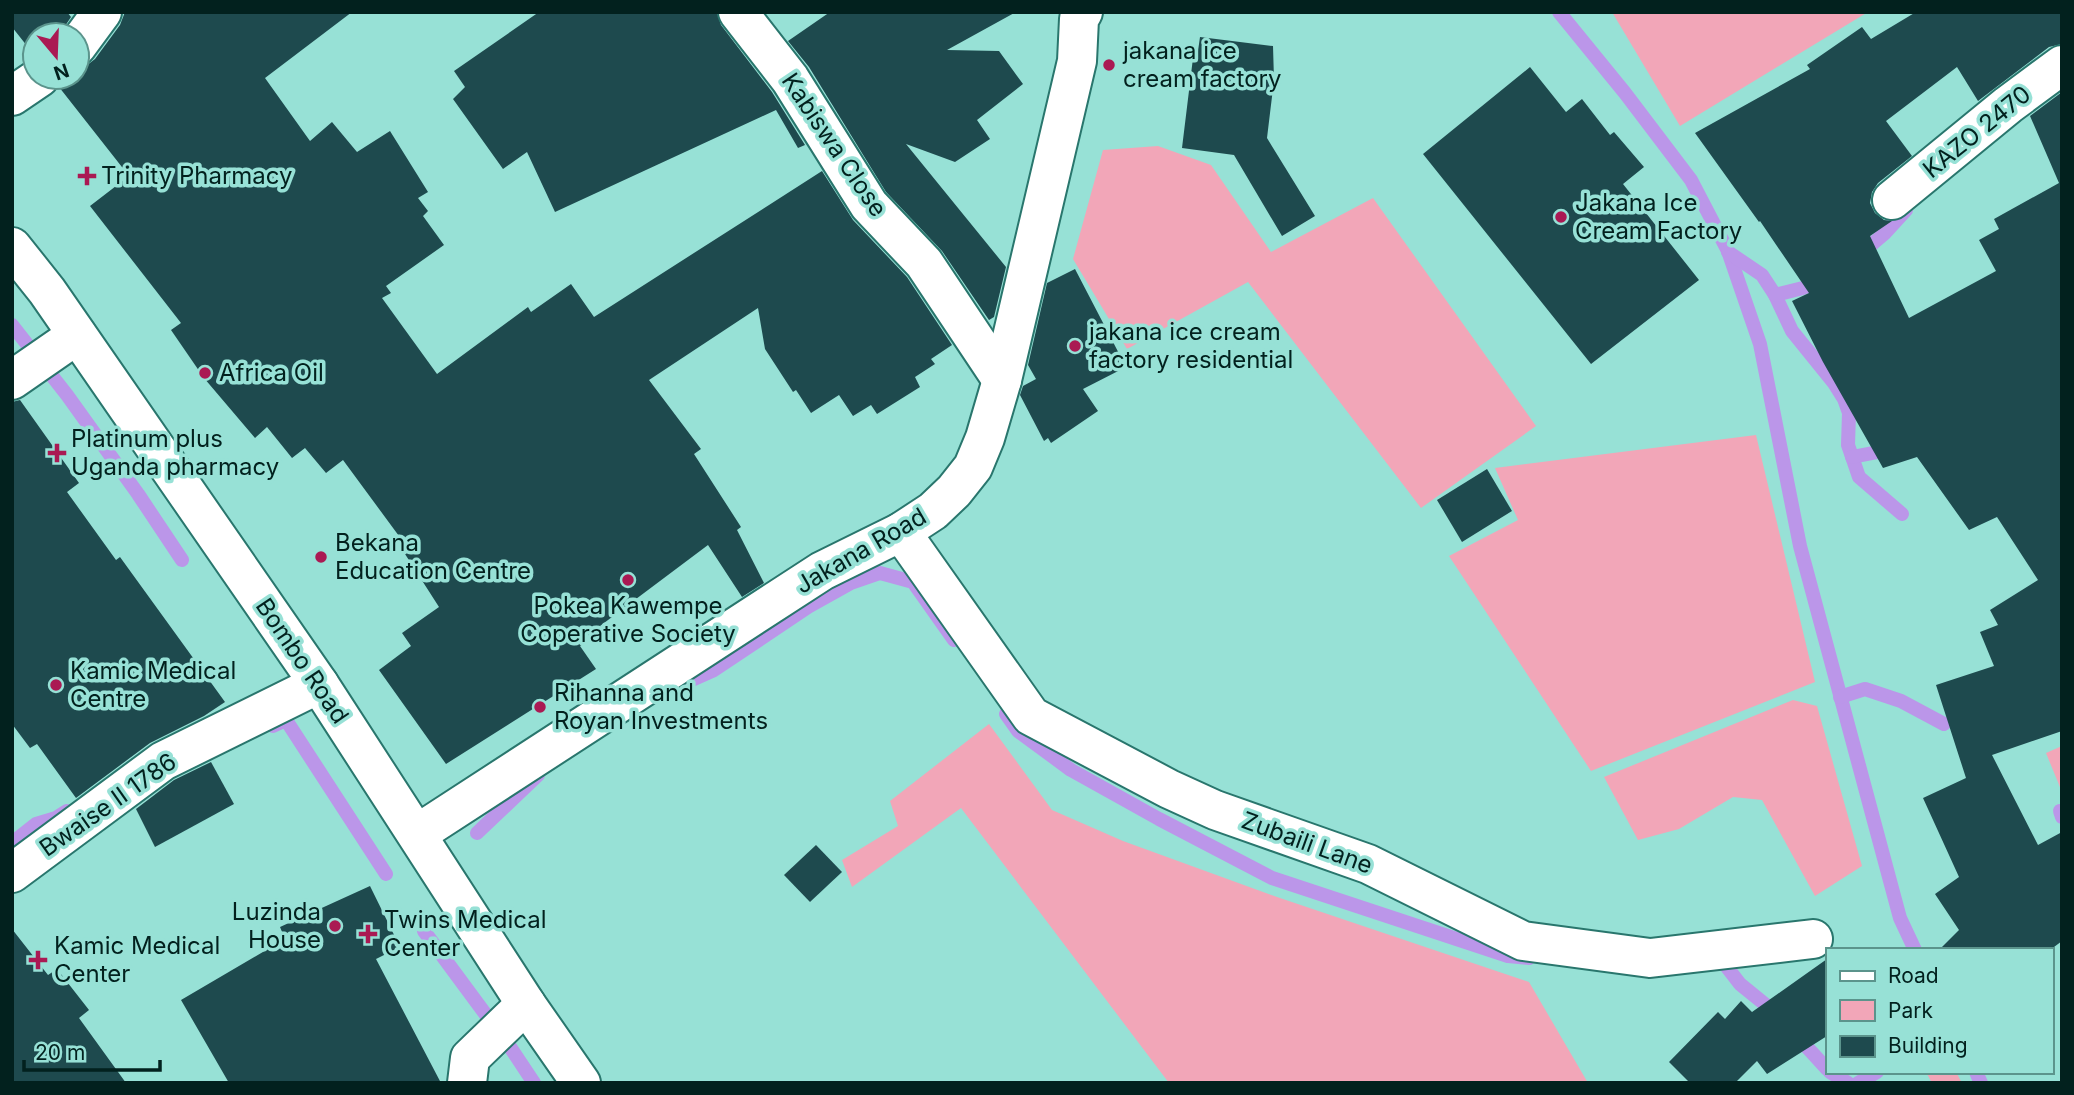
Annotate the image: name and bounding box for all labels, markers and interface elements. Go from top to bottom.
north arrow [21,21,91,91]
place label: jakana ice cream factory [1122,36,1281,93]
marker: jakana ice cream factory [1101,57,1117,73]
text: N [51,58,72,85]
street label: Kabiswa Close [776,67,893,222]
street label: KAZO 2470 [1917,79,2036,184]
place label: Trinity Pharmacy [101,161,293,190]
marker: Trinity Pharmacy [79,168,95,184]
place label: Jakana Ice Cream Factory [1575,188,1742,245]
marker: Jakana Ice Cream Factory [1553,209,1569,225]
place label: jakana ice cream factory residential [1088,317,1293,374]
marker: jakana ice cream factory residential [1067,338,1083,354]
place label: Africa Oil [219,358,324,387]
marker: Africa Oil [197,365,213,381]
place label: Platinum plus Uganda pharmacy [71,424,279,481]
marker: Platinum plus Uganda pharmacy [49,445,65,461]
street label: Jakana Road [790,501,931,600]
place label: Bekana Education Centre [335,528,531,585]
marker: Bekana Education Centre [313,549,329,565]
marker: Pokea Kawempe Coperative Society [620,572,636,588]
place label: Pokea Kawempe Coperative Society [520,591,736,648]
street label: Bombo Road [250,593,355,729]
place label: Kamic Medical Centre [70,656,236,713]
marker: Kamic Medical Centre [48,677,64,693]
place label: Rihanna and Royan Investments [554,678,768,735]
marker: Rihanna and Royan Investments [532,699,548,715]
street label: Bwaise II 1786 [34,747,182,862]
street label: Zubaili Lane [1238,805,1377,880]
place label: Luzinda House [232,897,321,954]
place label: Twins Medical Center [384,905,546,962]
marker: Luzinda House [327,918,343,934]
marker: Twins Medical Center [358,924,378,944]
place label: Kamic Medical Center [54,931,220,988]
legend [1826,948,2053,1074]
marker: Kamic Medical Center [28,950,48,970]
text: Road [1888,963,1939,988]
text: Park [1888,998,1933,1023]
scale bar [24,1028,161,1072]
text: Building [1888,1033,1968,1058]
text: 20 m [35,1040,85,1065]

